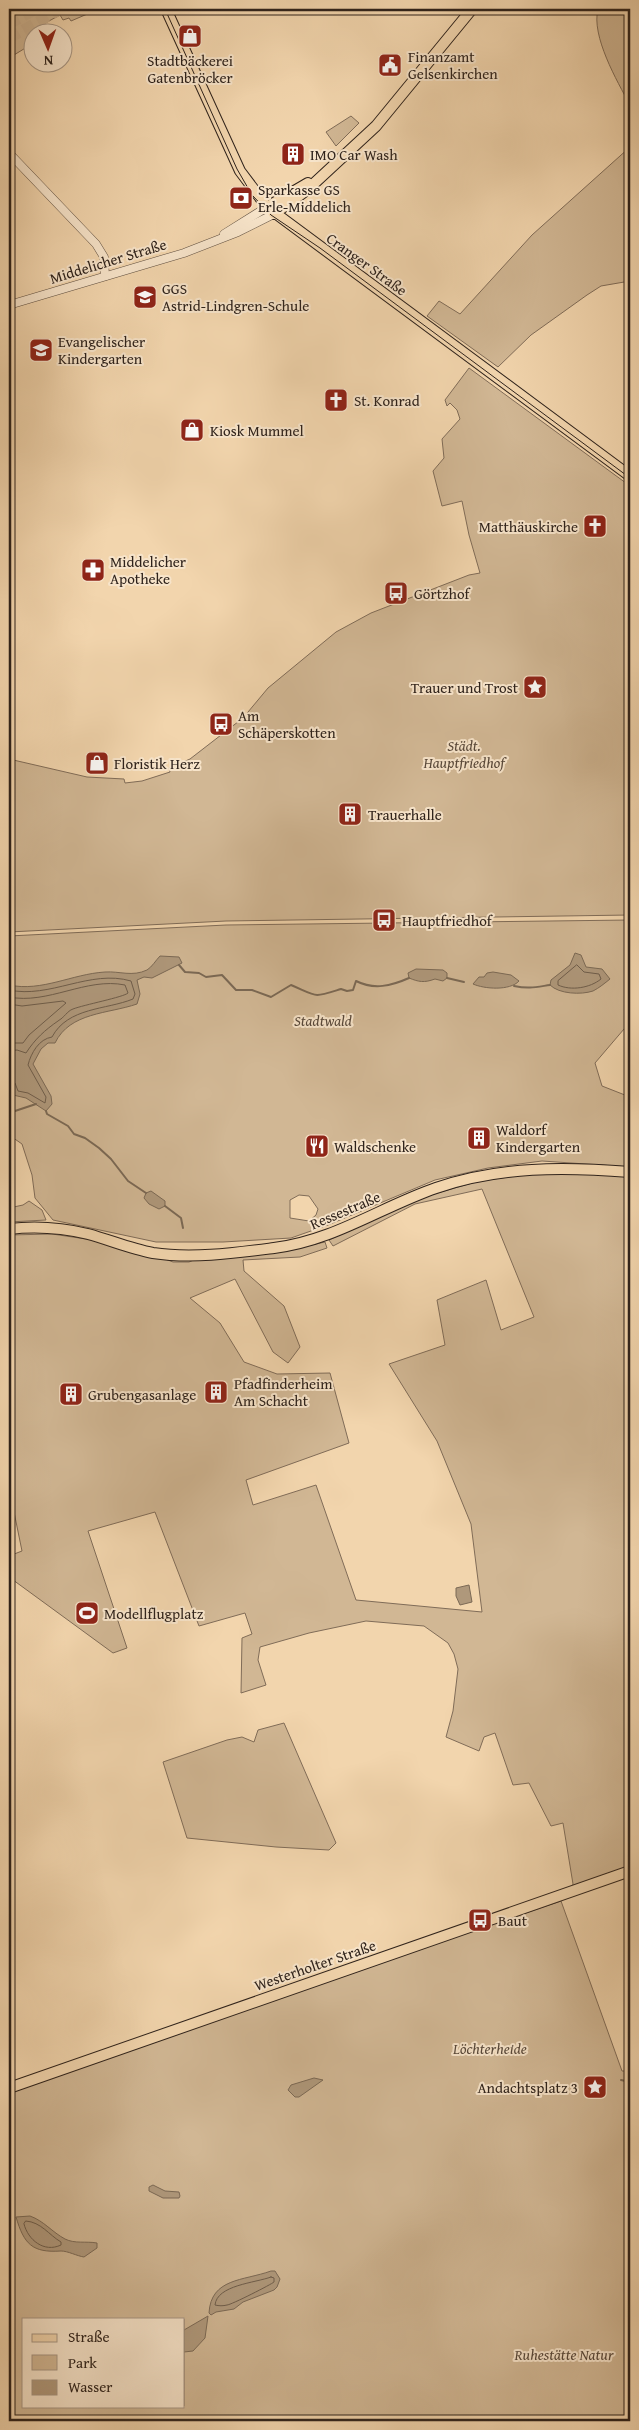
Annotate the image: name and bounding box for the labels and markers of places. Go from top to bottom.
shop icon: Stadtbäckerei Gatenbröcker [177,23,203,49]
place label: Finanzamt Gelsenkirchen [408,46,498,84]
place label: Stadtbäckerei Gatenbröcker [147,50,233,88]
public building icon: Finanzamt Gelsenkirchen [377,52,403,78]
building icon: IMO Car Wash [280,141,306,167]
place label: IMO Car Wash [310,144,398,165]
place label: Sparkasse GS Erle-Middelich [258,179,352,217]
bank icon: Sparkasse GS Erle-Middelich [228,185,254,211]
place label: GGS Astrid-Lindgren-Schule [162,278,309,316]
school or university icon: GGS Astrid-Lindgren-Schule [132,284,158,310]
place label: Evangelischer Kindergarten [58,331,145,369]
school or university icon: Evangelischer Kindergarten [28,337,54,363]
church icon: St. Konrad [323,387,349,413]
place label: St. Konrad [354,390,420,411]
shop icon: Kiosk Mummel [179,417,205,443]
place label: Kiosk Mummel [210,420,304,441]
church icon: Matthäuskirche [582,513,608,539]
place label: Matthäuskirche [479,516,578,537]
place label: Middelicher Apotheke [110,551,186,589]
pharmacy icon: Middelicher Apotheke [80,557,106,583]
bus stop icon: Görtzhof [383,580,409,606]
place label: Görtzhof [414,583,472,604]
place icon: Trauer und Trost [522,674,548,700]
place label: Trauer und Trost [411,677,519,698]
place label: Am Schäperskotten [238,705,336,743]
bus stop icon: Am Schäperskotten [208,711,234,737]
shop icon: Floristik Herz [84,750,110,776]
place label: Floristik Herz [114,753,200,774]
building icon: Trauerhalle [337,801,363,827]
place label: Trauerhalle [368,804,442,825]
bus stop icon: Hauptfriedhof [371,907,397,933]
place label: Hauptfriedhof [402,910,494,931]
place label: Waldorf Kindergarten [496,1119,581,1157]
building icon: Waldorf Kindergarten [466,1125,492,1151]
restaurant icon: Waldschenke [304,1133,330,1159]
place label: Waldschenke [334,1136,416,1157]
place label: Pfadfinderheim Am Schacht [234,1373,333,1411]
building icon: Pfadfinderheim Am Schacht [203,1379,229,1405]
building icon: Grubengasanlage [58,1381,84,1407]
place label: Grubengasanlage [88,1384,196,1405]
sports icon: Modellflugplatz [74,1600,100,1626]
place label: Modellflugplatz [104,1603,204,1624]
bus stop icon: Baut [467,1907,493,1933]
place label: Baut [498,1910,528,1931]
place icon: Andachtsplatz 3 [582,2074,608,2100]
place label: Andachtsplatz 3 [478,2077,578,2098]

